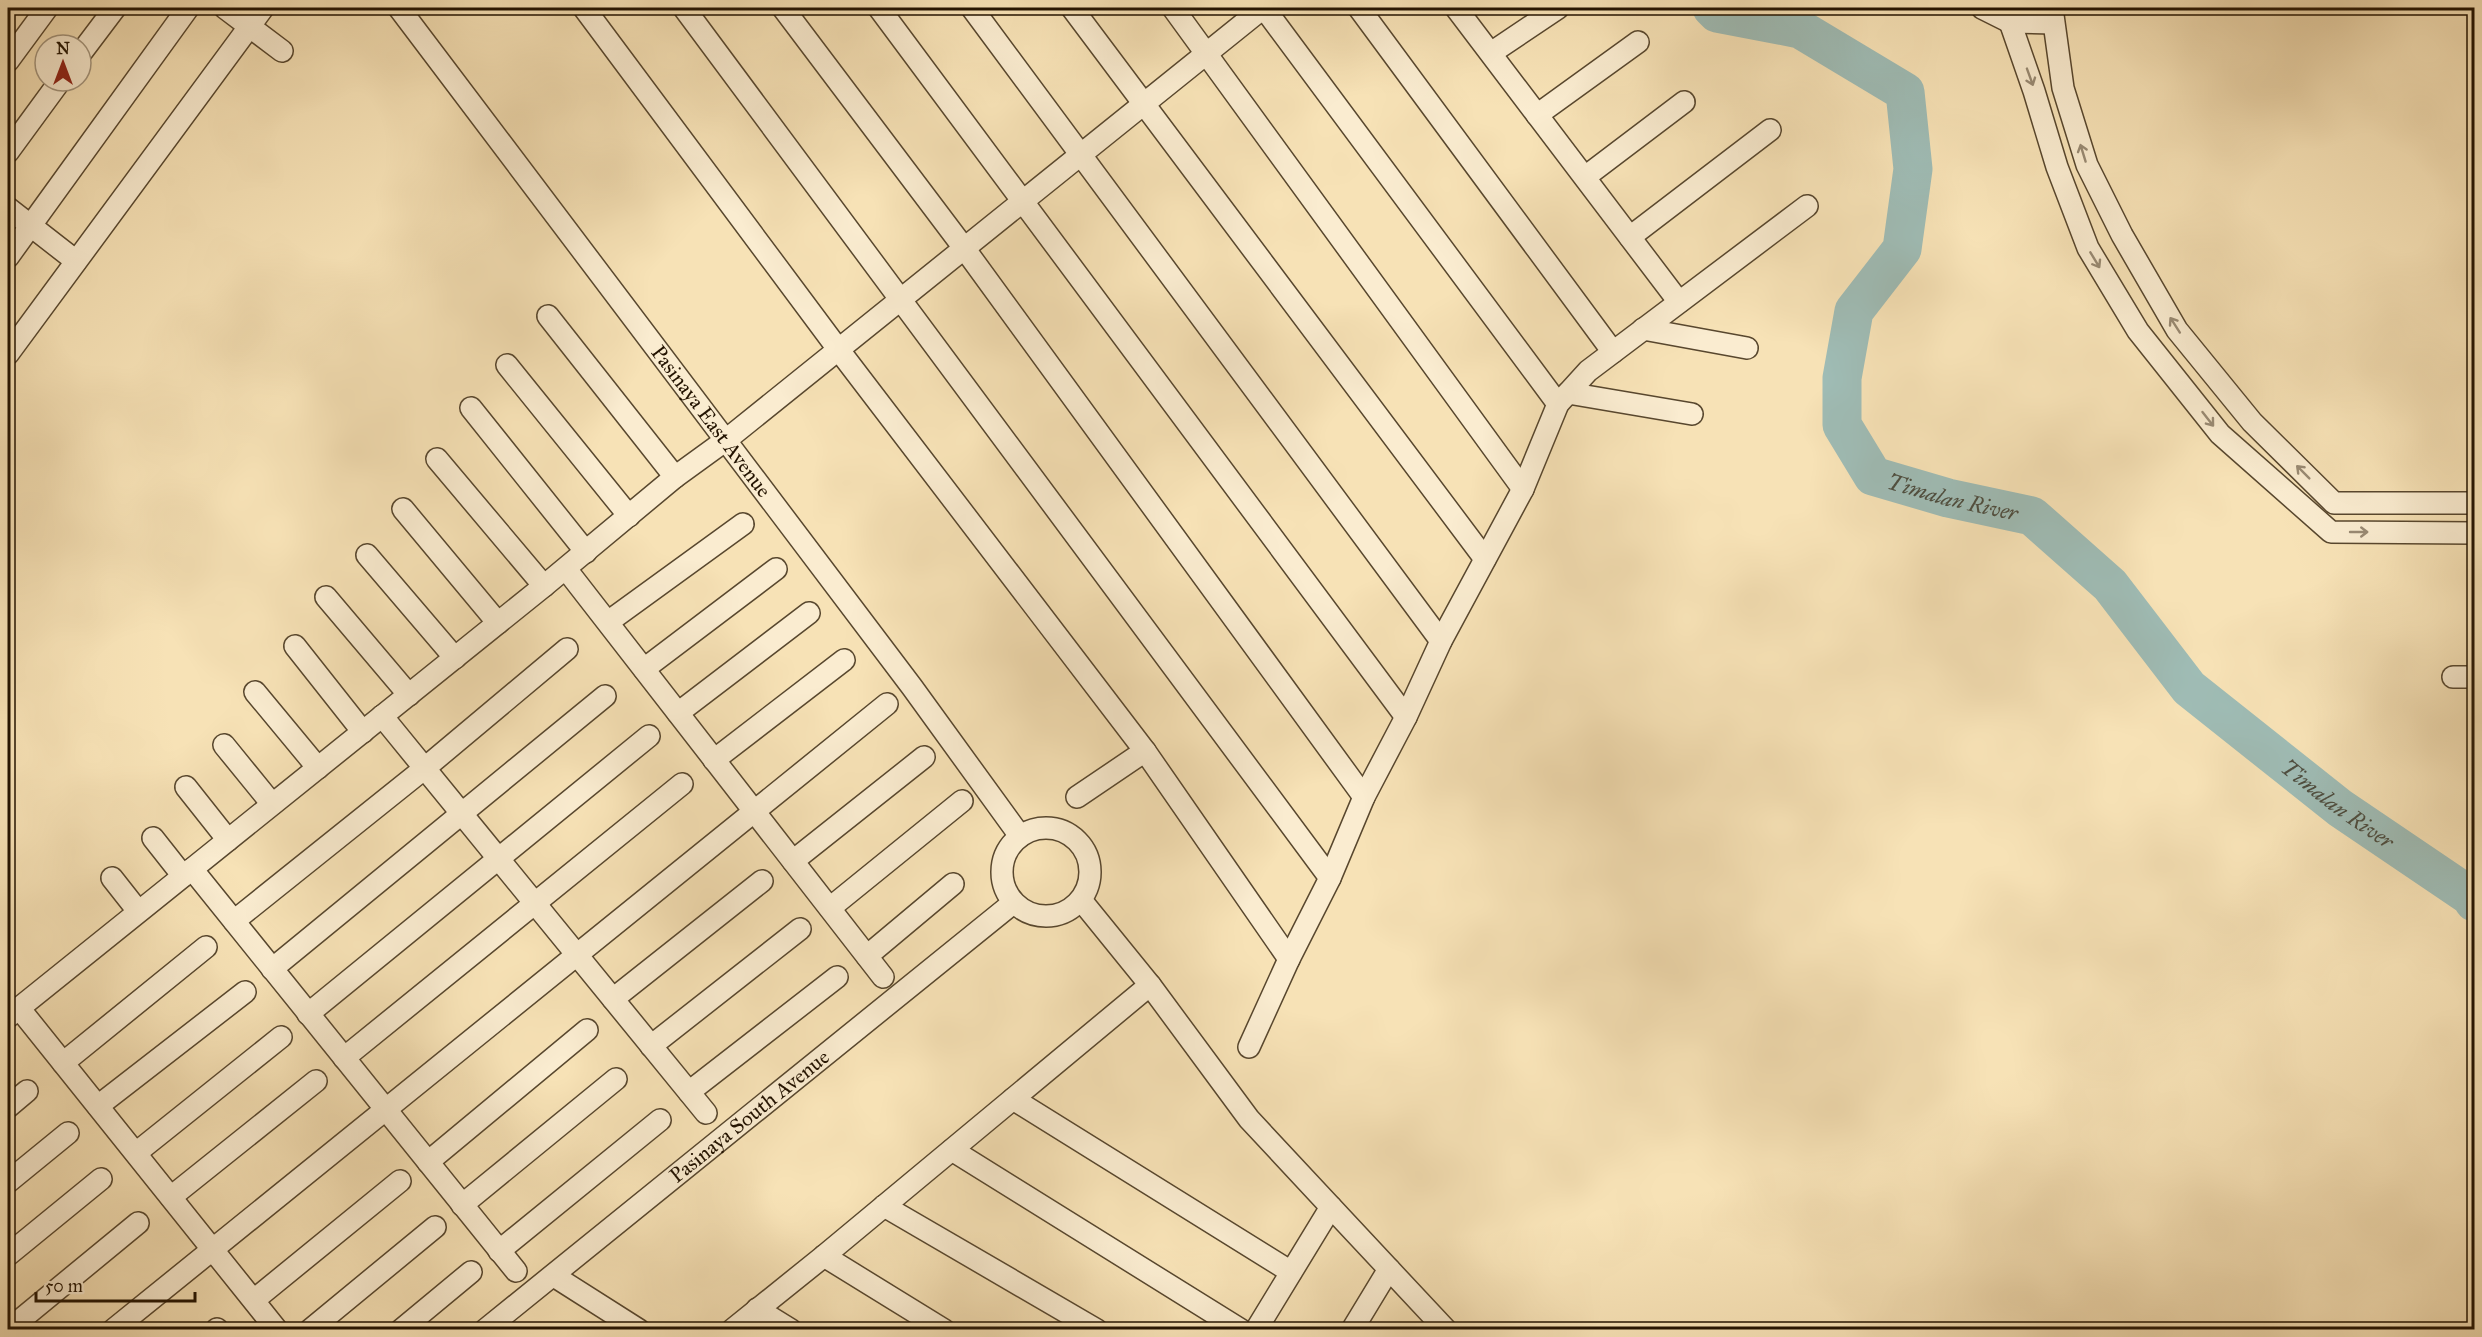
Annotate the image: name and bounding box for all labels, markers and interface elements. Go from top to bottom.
north arrow [33,33,93,93]
text: N [56,39,70,58]
one-way arrow [2025,67,2036,86]
one-way arrow [2077,144,2088,163]
one-way arrow [2090,251,2102,268]
one-way arrow [2169,317,2181,334]
street label: Pasinaya East Avenue [645,340,777,503]
one-way arrow [2201,411,2214,427]
one-way arrow [2295,464,2310,479]
water label: Timalan River [1884,467,2022,527]
one-way arrow [2348,526,2368,538]
water label: Timalan River [2276,753,2401,855]
street label: Pasinaya South Avenue [664,1044,835,1189]
scale bar [36,1265,195,1303]
text: 50 m [45,1275,83,1297]

